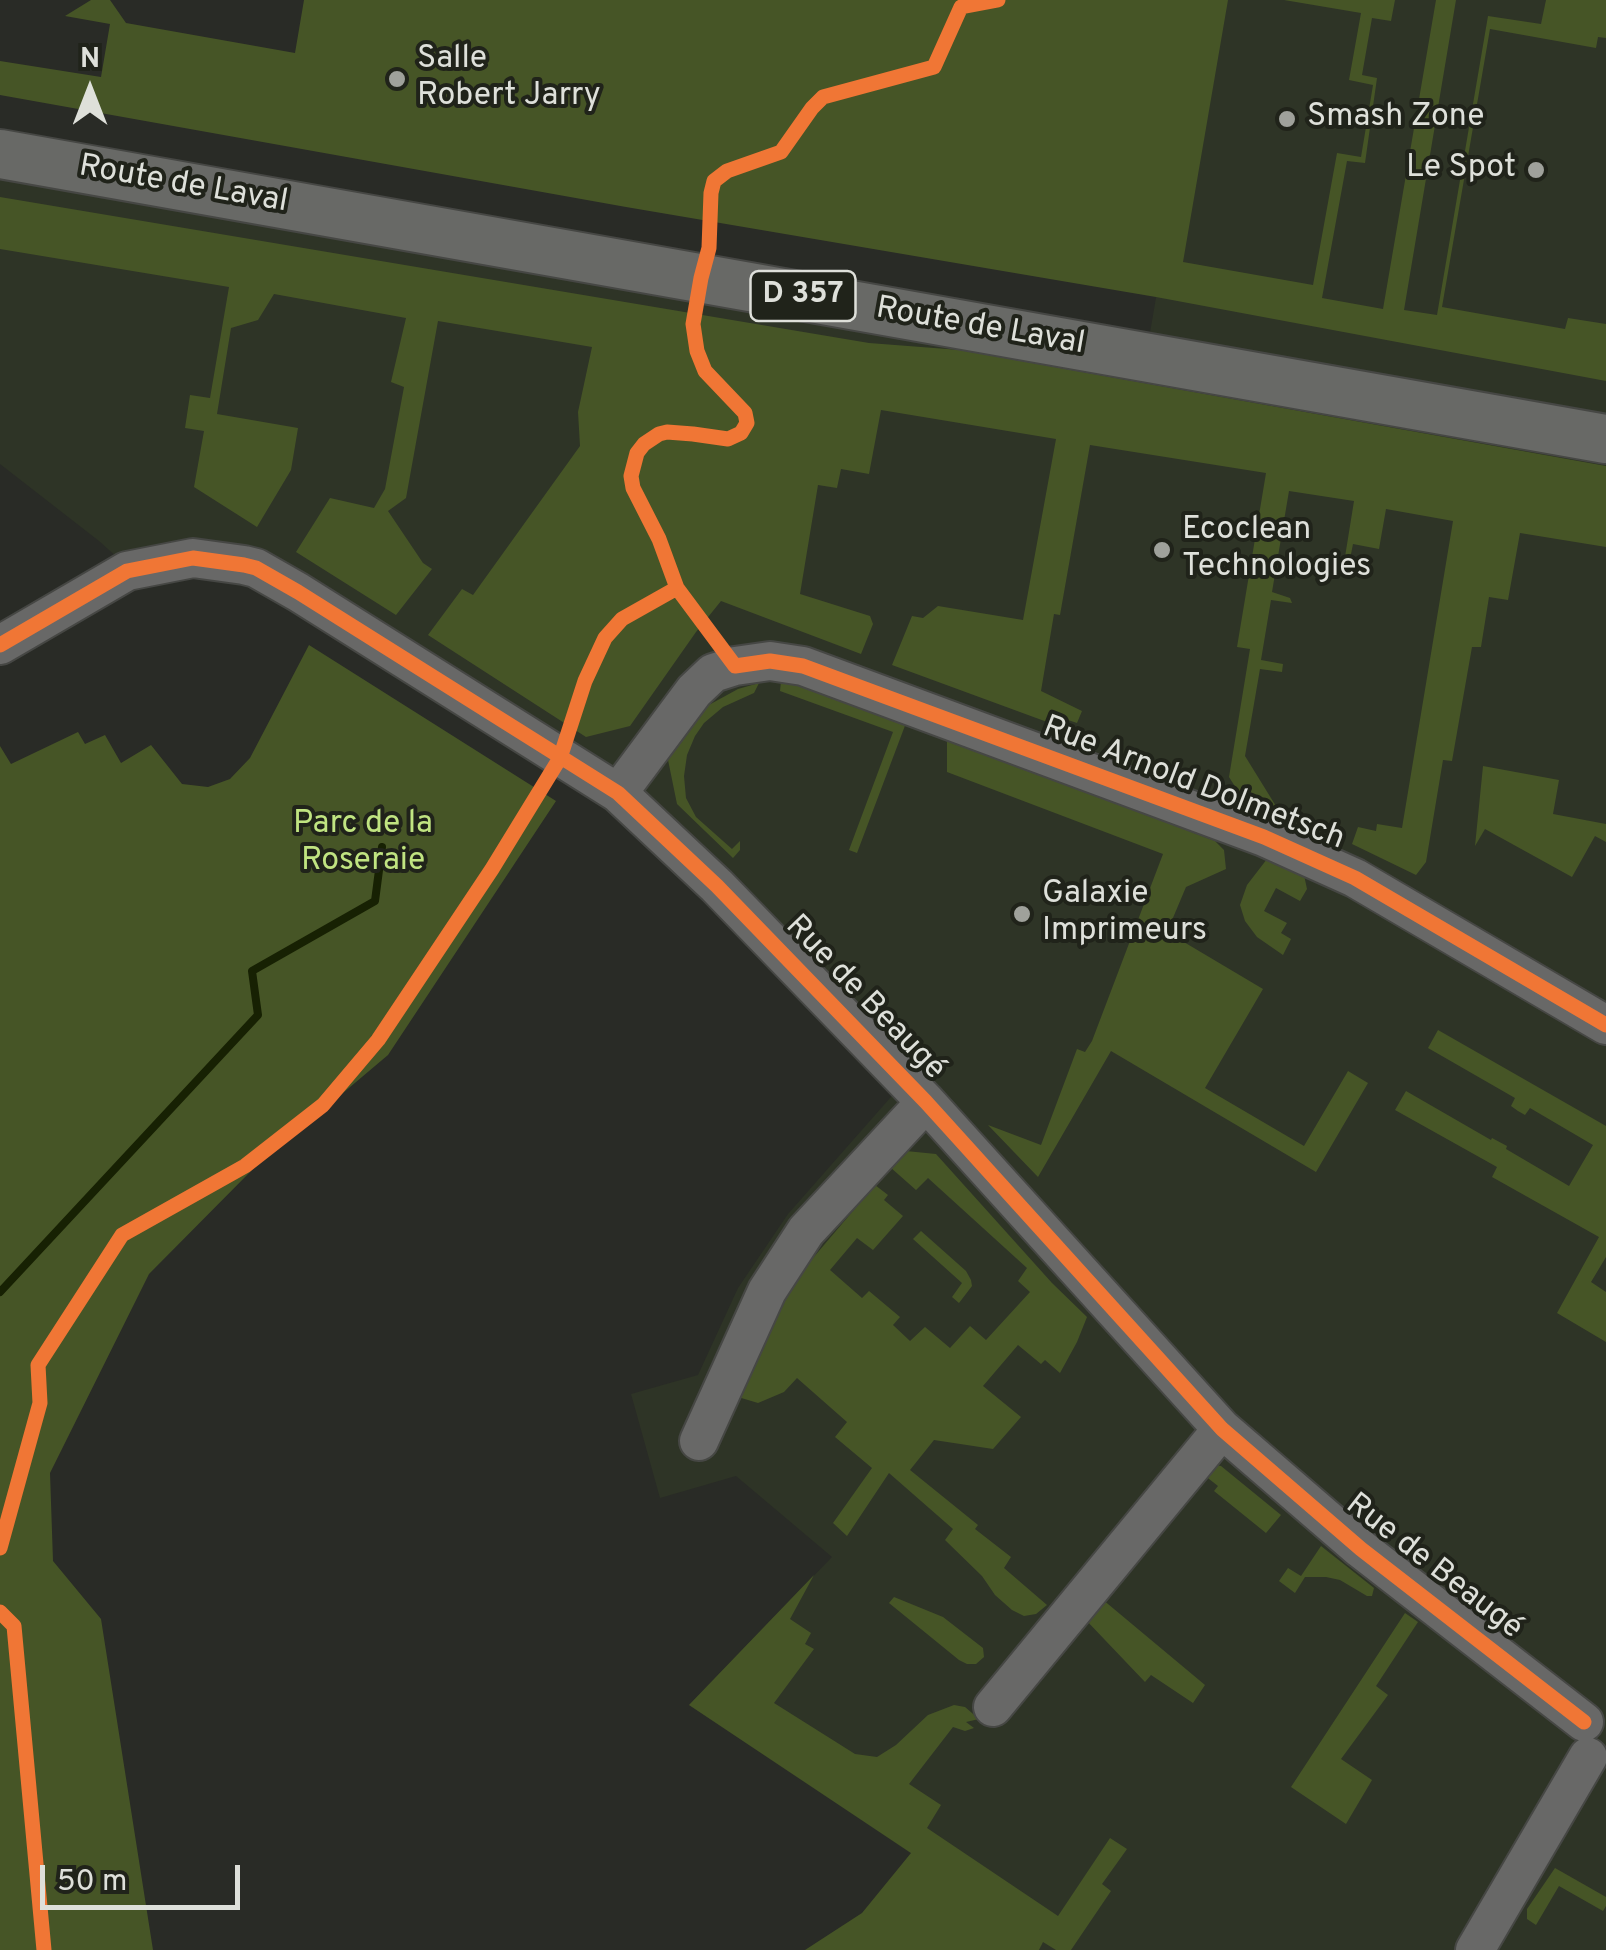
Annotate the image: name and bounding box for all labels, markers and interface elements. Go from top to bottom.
north arrow [40,40,140,140]
text: N [80,42,100,78]
place label: Salle Robert Jarry [417,42,601,117]
marker: Salle Robert Jarry [386,68,408,90]
place label: Smash Zone [1307,100,1484,138]
marker: Smash Zone [1276,108,1298,130]
street label: Route de Laval [76,149,290,223]
place label: Le Spot [1406,151,1516,189]
marker: Le Spot [1525,159,1547,181]
road number: D 357 [750,271,856,321]
street label: Route de Laval [873,291,1087,365]
place label: Ecoclean Technologies [1182,513,1371,588]
marker: Ecoclean Technologies [1151,539,1173,561]
street label: Rue Arnold Dolmetsch [1037,710,1349,860]
park label: Parc de la Roseraie [293,807,433,882]
place label: Galaxie Imprimeurs [1042,877,1207,952]
marker: Galaxie Imprimeurs [1011,903,1033,925]
street label: Rue de Beaugé [776,909,952,1089]
street label: Rue de Beaugé [1337,1487,1529,1649]
scale bar [45,1845,245,1907]
text: 50 m [57,1864,127,1901]

